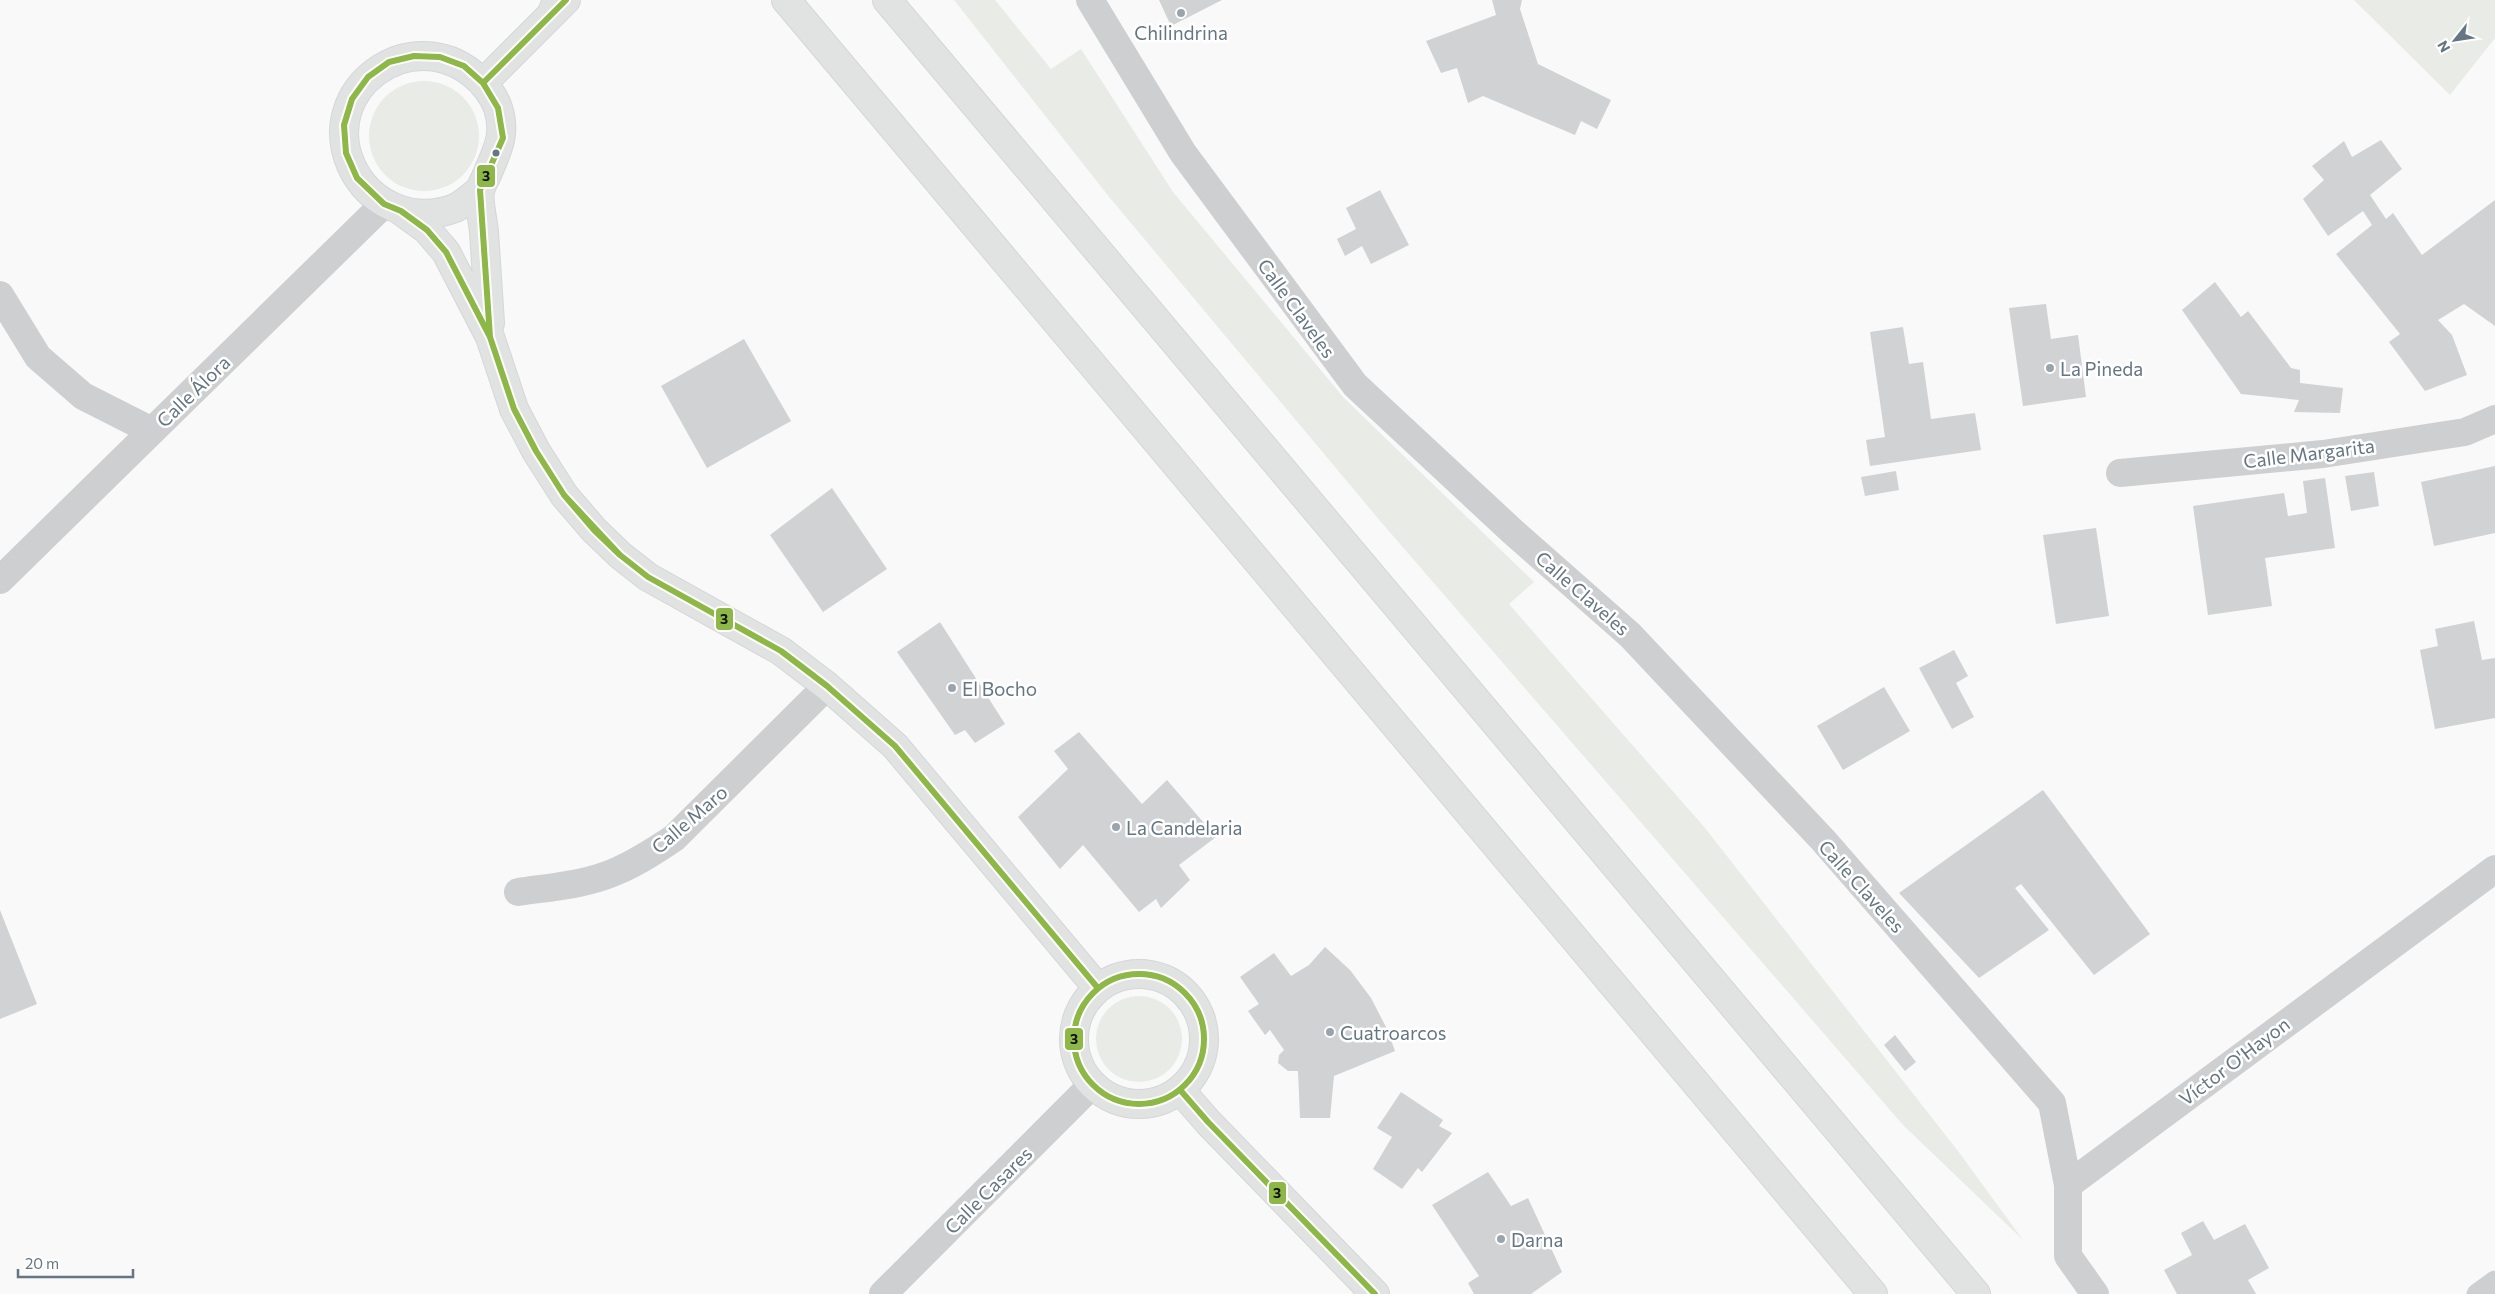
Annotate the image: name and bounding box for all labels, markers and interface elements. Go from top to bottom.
marker: Chilindrina [1175,7,1187,19]
north arrow [2430,15,2480,65]
place label: Chilindrina [1134,21,1228,44]
text: N [2433,38,2453,56]
unlabelled marker [491,148,501,158]
line badge: 3 [476,164,496,188]
text: 3 [482,167,490,184]
street label: Calle Claveles [1253,254,1341,362]
street label: Calle Álora [152,350,234,432]
place label: La Pineda [2060,357,2143,380]
marker: La Pineda [2044,362,2056,374]
street label: Calle Margarita [2242,434,2376,472]
street label: Calle Claveles [1531,546,1635,640]
line badge: 3 [715,607,734,631]
text: 3 [720,610,728,627]
place label: El Bocho [962,677,1037,700]
marker: El Bocho [946,682,958,694]
street label: Calle Maro [646,780,732,858]
place label: La Candelaria [1126,816,1242,839]
marker: La Candelaria [1110,821,1122,833]
street label: Calle Claveles [1814,835,1910,937]
street label: Víctor O'Hayon [2174,1012,2294,1110]
place label: Cuatroarcos [1340,1021,1446,1044]
marker: Cuatroarcos [1324,1026,1336,1038]
line badge: 3 [1064,1027,1084,1051]
text: 3 [1070,1030,1078,1047]
street label: Calle Casares [940,1142,1036,1238]
line badge: 3 [1268,1181,1287,1205]
text: 3 [1273,1184,1281,1201]
place label: Darna [1511,1228,1563,1251]
marker: Darna [1495,1233,1507,1245]
scale bar [18,1246,132,1278]
text: 20 m [25,1254,59,1272]

